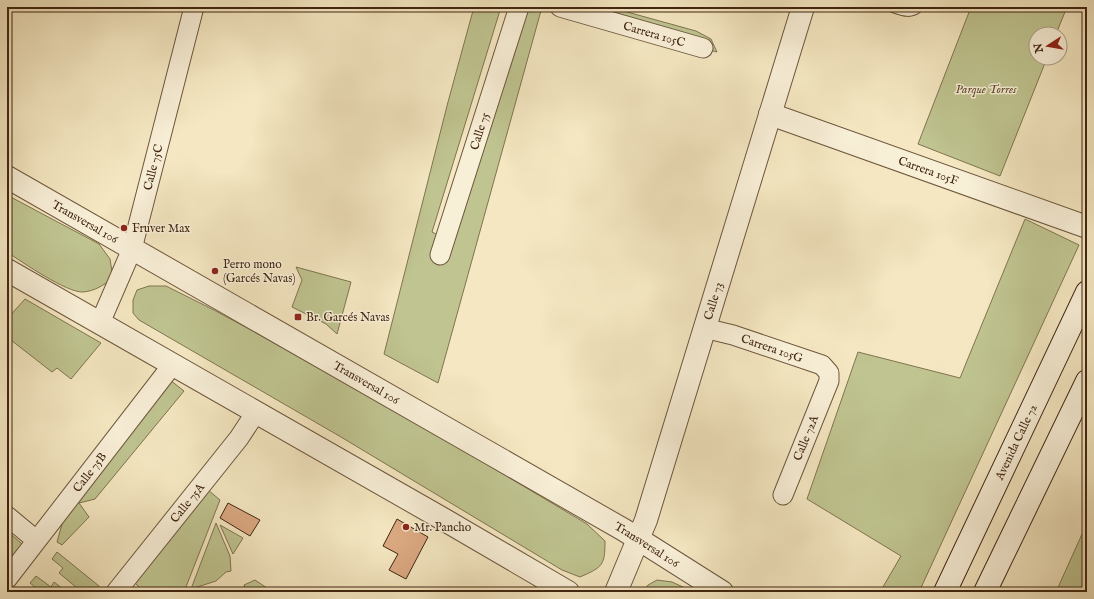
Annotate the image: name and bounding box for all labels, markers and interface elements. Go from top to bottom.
street label: Carrera 105C [622,18,687,50]
north arrow [1028,26,1068,66]
text: N [1031,41,1047,55]
park label: Parque Torres [956,82,1017,97]
street label: Calle 75 [466,110,493,152]
street label: Calle 75C [140,142,166,192]
street label: Carrera 105F [896,153,961,188]
street label: Transversal 106 [49,197,122,247]
place label: Fruver Max [132,221,190,236]
marker: Fruver Max [119,223,129,233]
place label: Perro mono (Garcés Navas) [223,257,296,286]
marker: Perro mono (Garcés Navas) [210,266,220,276]
street label: Calle 73 [700,280,726,322]
place label: Br. Garcés Navas [306,310,390,325]
marker: Br. Garcés Navas [293,312,303,322]
street label: Carrera 105G [739,331,805,366]
street label: Transversal 106 [331,358,403,408]
street label: Avenida Calle 72 [991,401,1041,483]
street label: Calle 72A [790,412,822,463]
street label: Calle 75B [69,449,110,495]
street label: Calle 75A [167,479,208,526]
street label: Transversal 106 [612,519,683,571]
place label: Mr. Pancho [414,520,472,535]
marker: Mr. Pancho [401,522,411,532]

